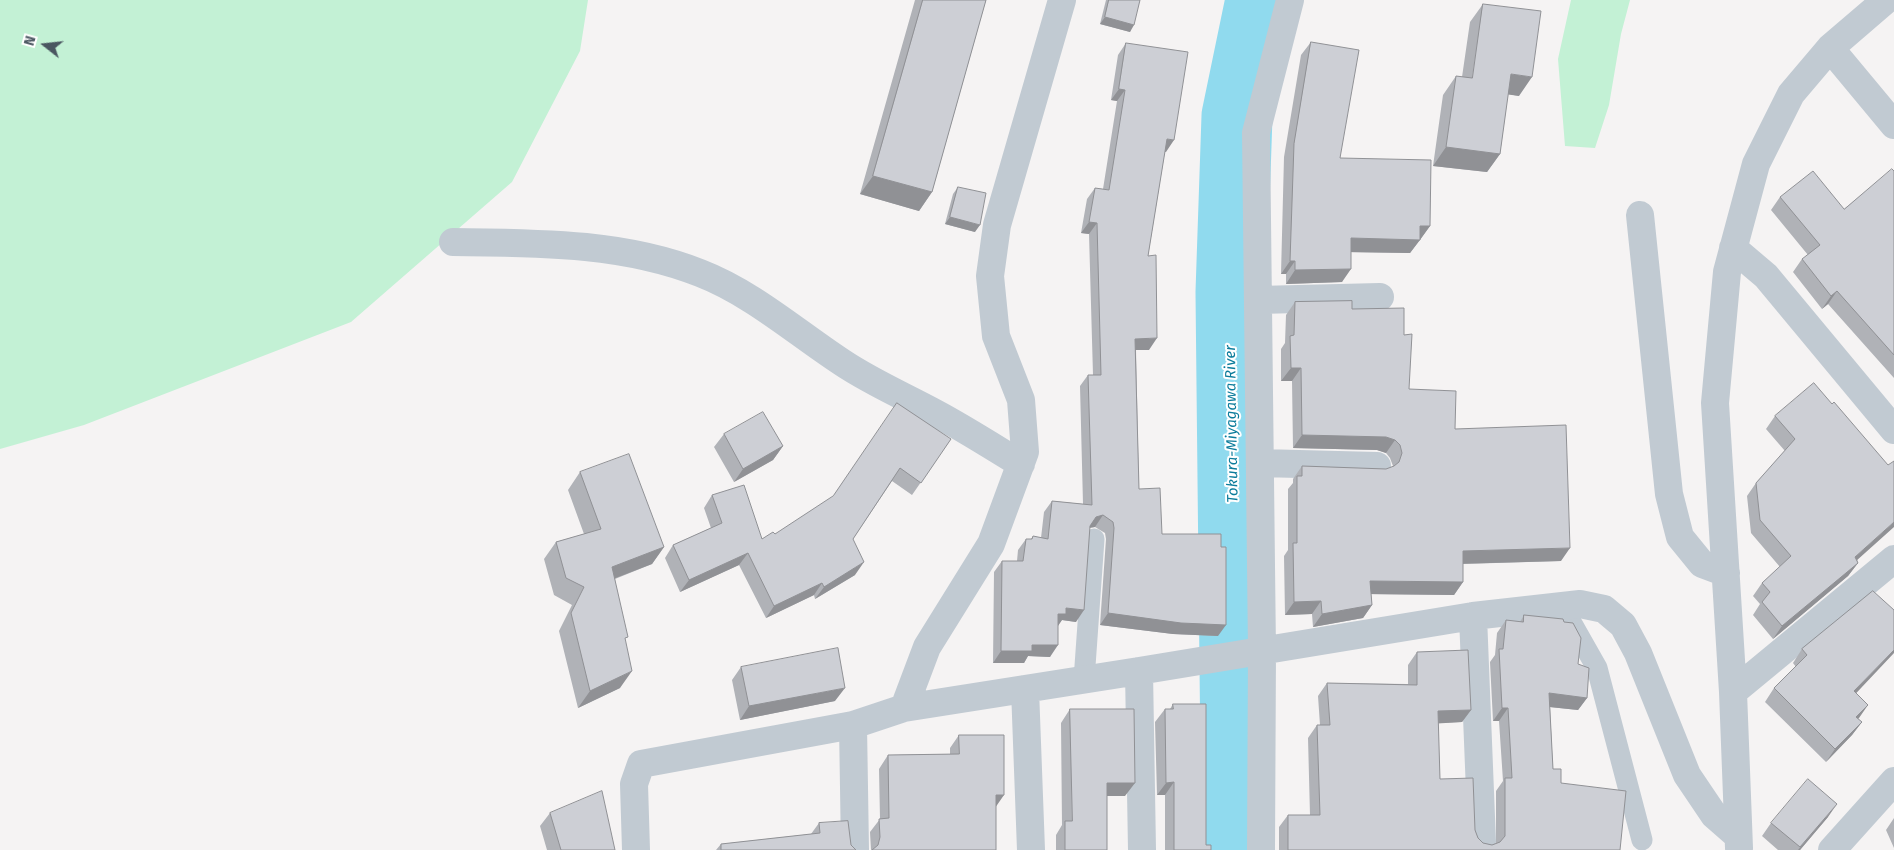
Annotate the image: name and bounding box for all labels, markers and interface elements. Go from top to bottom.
north arrow [20,20,70,70]
text: N [21,34,40,48]
water label: Tokura-Miyagawa River [1222,345,1242,503]

